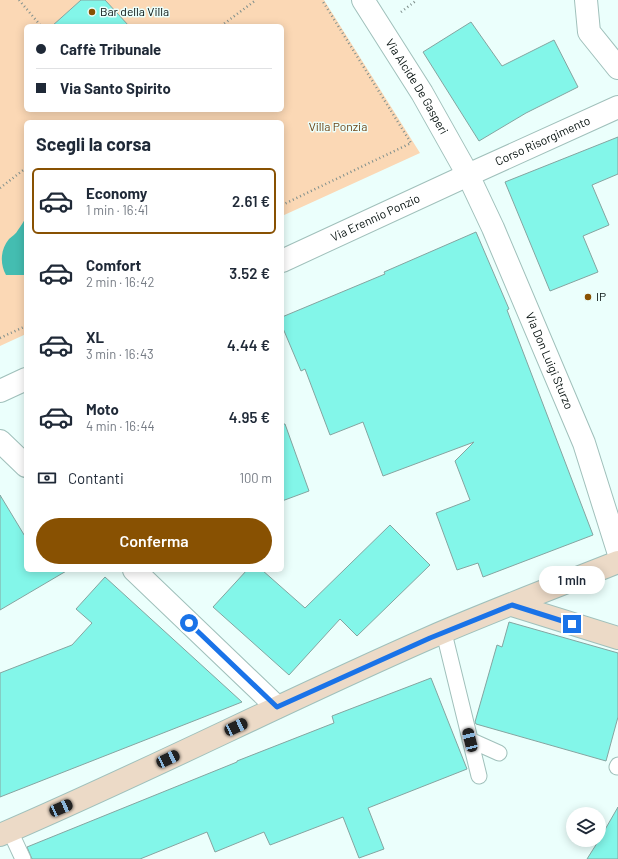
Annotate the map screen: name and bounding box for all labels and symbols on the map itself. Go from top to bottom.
place label: Bar della Villa [100,4,169,18]
marker: Bar della Villa [87,7,97,17]
street label: Via Alcide De Gasperi [383,36,452,136]
street label: Corso Risorgimento [493,113,592,168]
park label: Villa Ponzia [309,119,367,133]
street label: Via Erennio Ponzio [328,190,422,243]
place label: IP [596,289,606,303]
marker: IP [583,292,593,302]
street label: Via Don Luigi Sturzo [523,310,577,411]
callout: 1 min [539,566,605,594]
route start [180,614,198,632]
route end [563,615,581,633]
car [223,716,249,738]
car [461,727,479,753]
car [155,748,181,770]
car [48,798,74,818]

